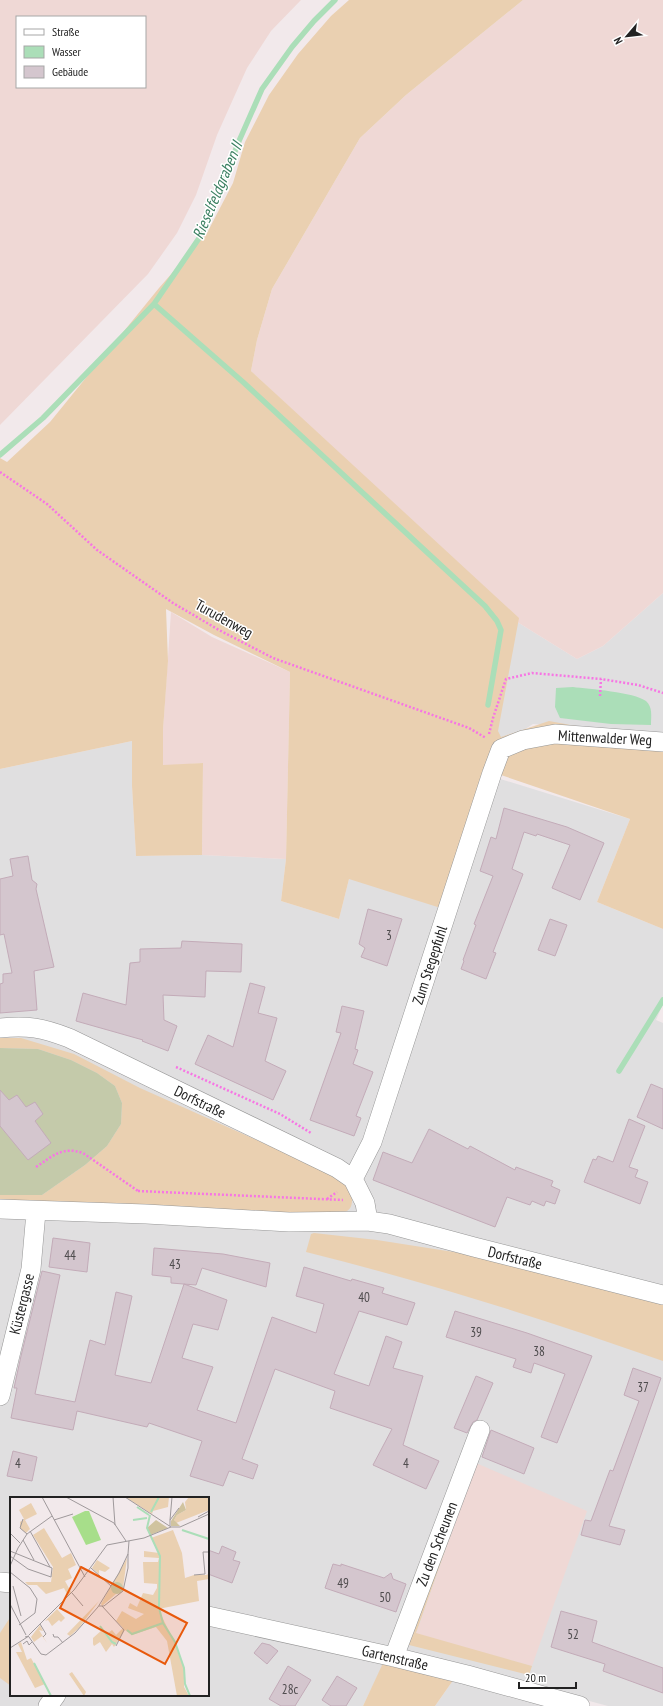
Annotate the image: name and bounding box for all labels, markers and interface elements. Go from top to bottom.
legend [16,16,146,88]
north arrow [607,16,647,56]
text: Straße [52,24,79,39]
text: N [611,35,626,47]
text: Wasser [52,44,82,59]
text: Gebäude [52,64,88,79]
water label: Rieselfeldgraben II [188,136,247,242]
street label: Turudenweg [192,595,256,642]
street label: Mittenwalder Weg [558,726,652,749]
street label: Zum Stegepfuhl [408,923,451,1007]
house number: 3 [386,927,392,944]
street label: Dorfstraße [171,1081,229,1122]
street label: Dorfstraße [486,1242,544,1273]
house number: 44 [64,1247,76,1264]
house number: 43 [169,1256,181,1273]
street label: Küstergasse [5,1271,38,1336]
house number: 40 [358,1289,370,1306]
house number: 39 [470,1324,482,1341]
house number: 38 [533,1343,545,1360]
house number: 37 [637,1379,649,1396]
house number: 4 [15,1455,21,1472]
house number: 4 [403,1455,409,1472]
inset map [10,1497,209,1696]
street label: Zu den Scheunen [412,1499,461,1589]
house number: 49 [337,1575,349,1592]
house number: 50 [379,1589,391,1606]
house number: 52 [567,1626,579,1643]
street label: Gartenstraße [360,1641,430,1674]
scale bar [519,1664,576,1690]
text: 20 m [525,1670,546,1685]
house number: 28c [282,1681,299,1698]

